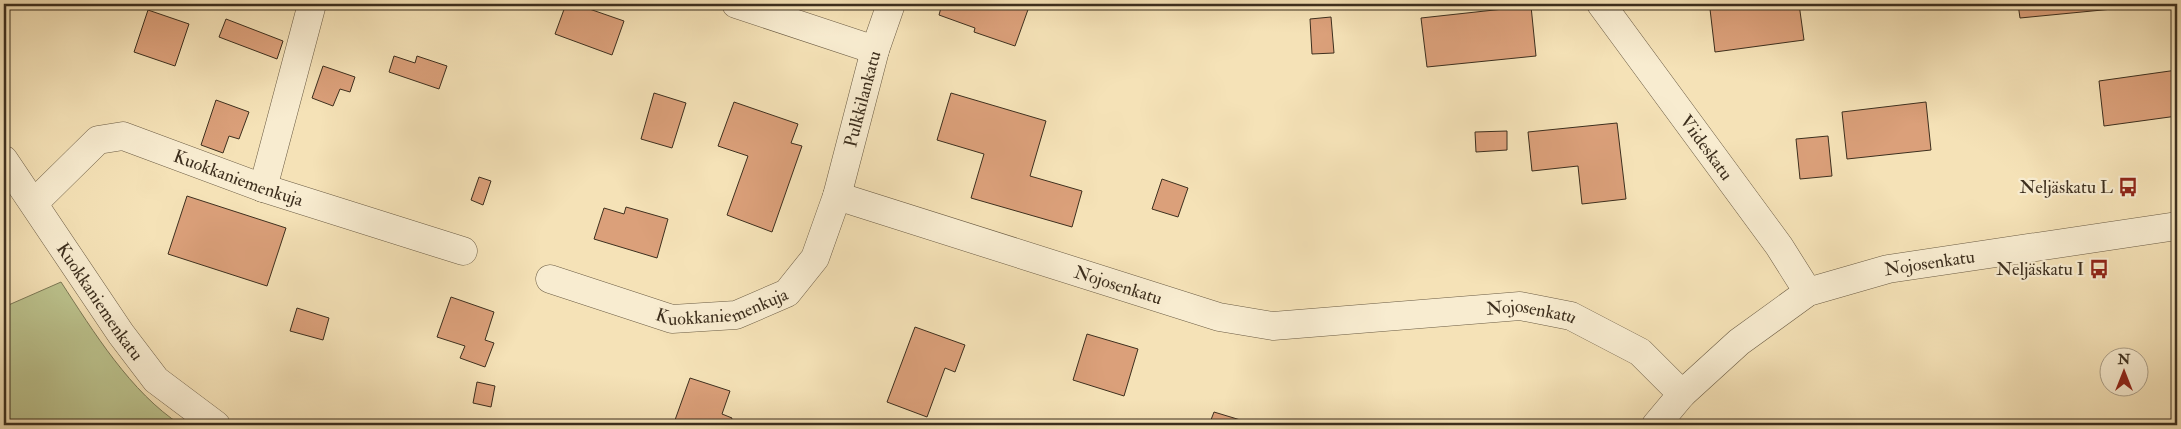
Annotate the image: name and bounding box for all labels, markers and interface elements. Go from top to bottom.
street label: Pulkkilankatu [839,48,886,150]
street label: Viideskatu [1675,110,1738,185]
street label: Kuokkaniemenkuja [170,144,307,212]
place label: Neljäskatu L [2020,176,2113,199]
bus stop icon: Neljäskatu L [2117,176,2139,198]
street label: Kuokkaniemenkatu [51,238,148,365]
street label: Nojosenkatu [1883,245,1976,281]
place label: Neljäskatu I [1996,258,2084,281]
bus stop icon: Neljäskatu I [2088,258,2110,280]
street label: Nojosenkatu [1071,260,1165,310]
street label: Kuokkaniemenkuja [653,282,792,331]
street label: Nojosenkatu [1485,294,1581,329]
north arrow [2098,346,2148,396]
text: N [2117,351,2131,368]

